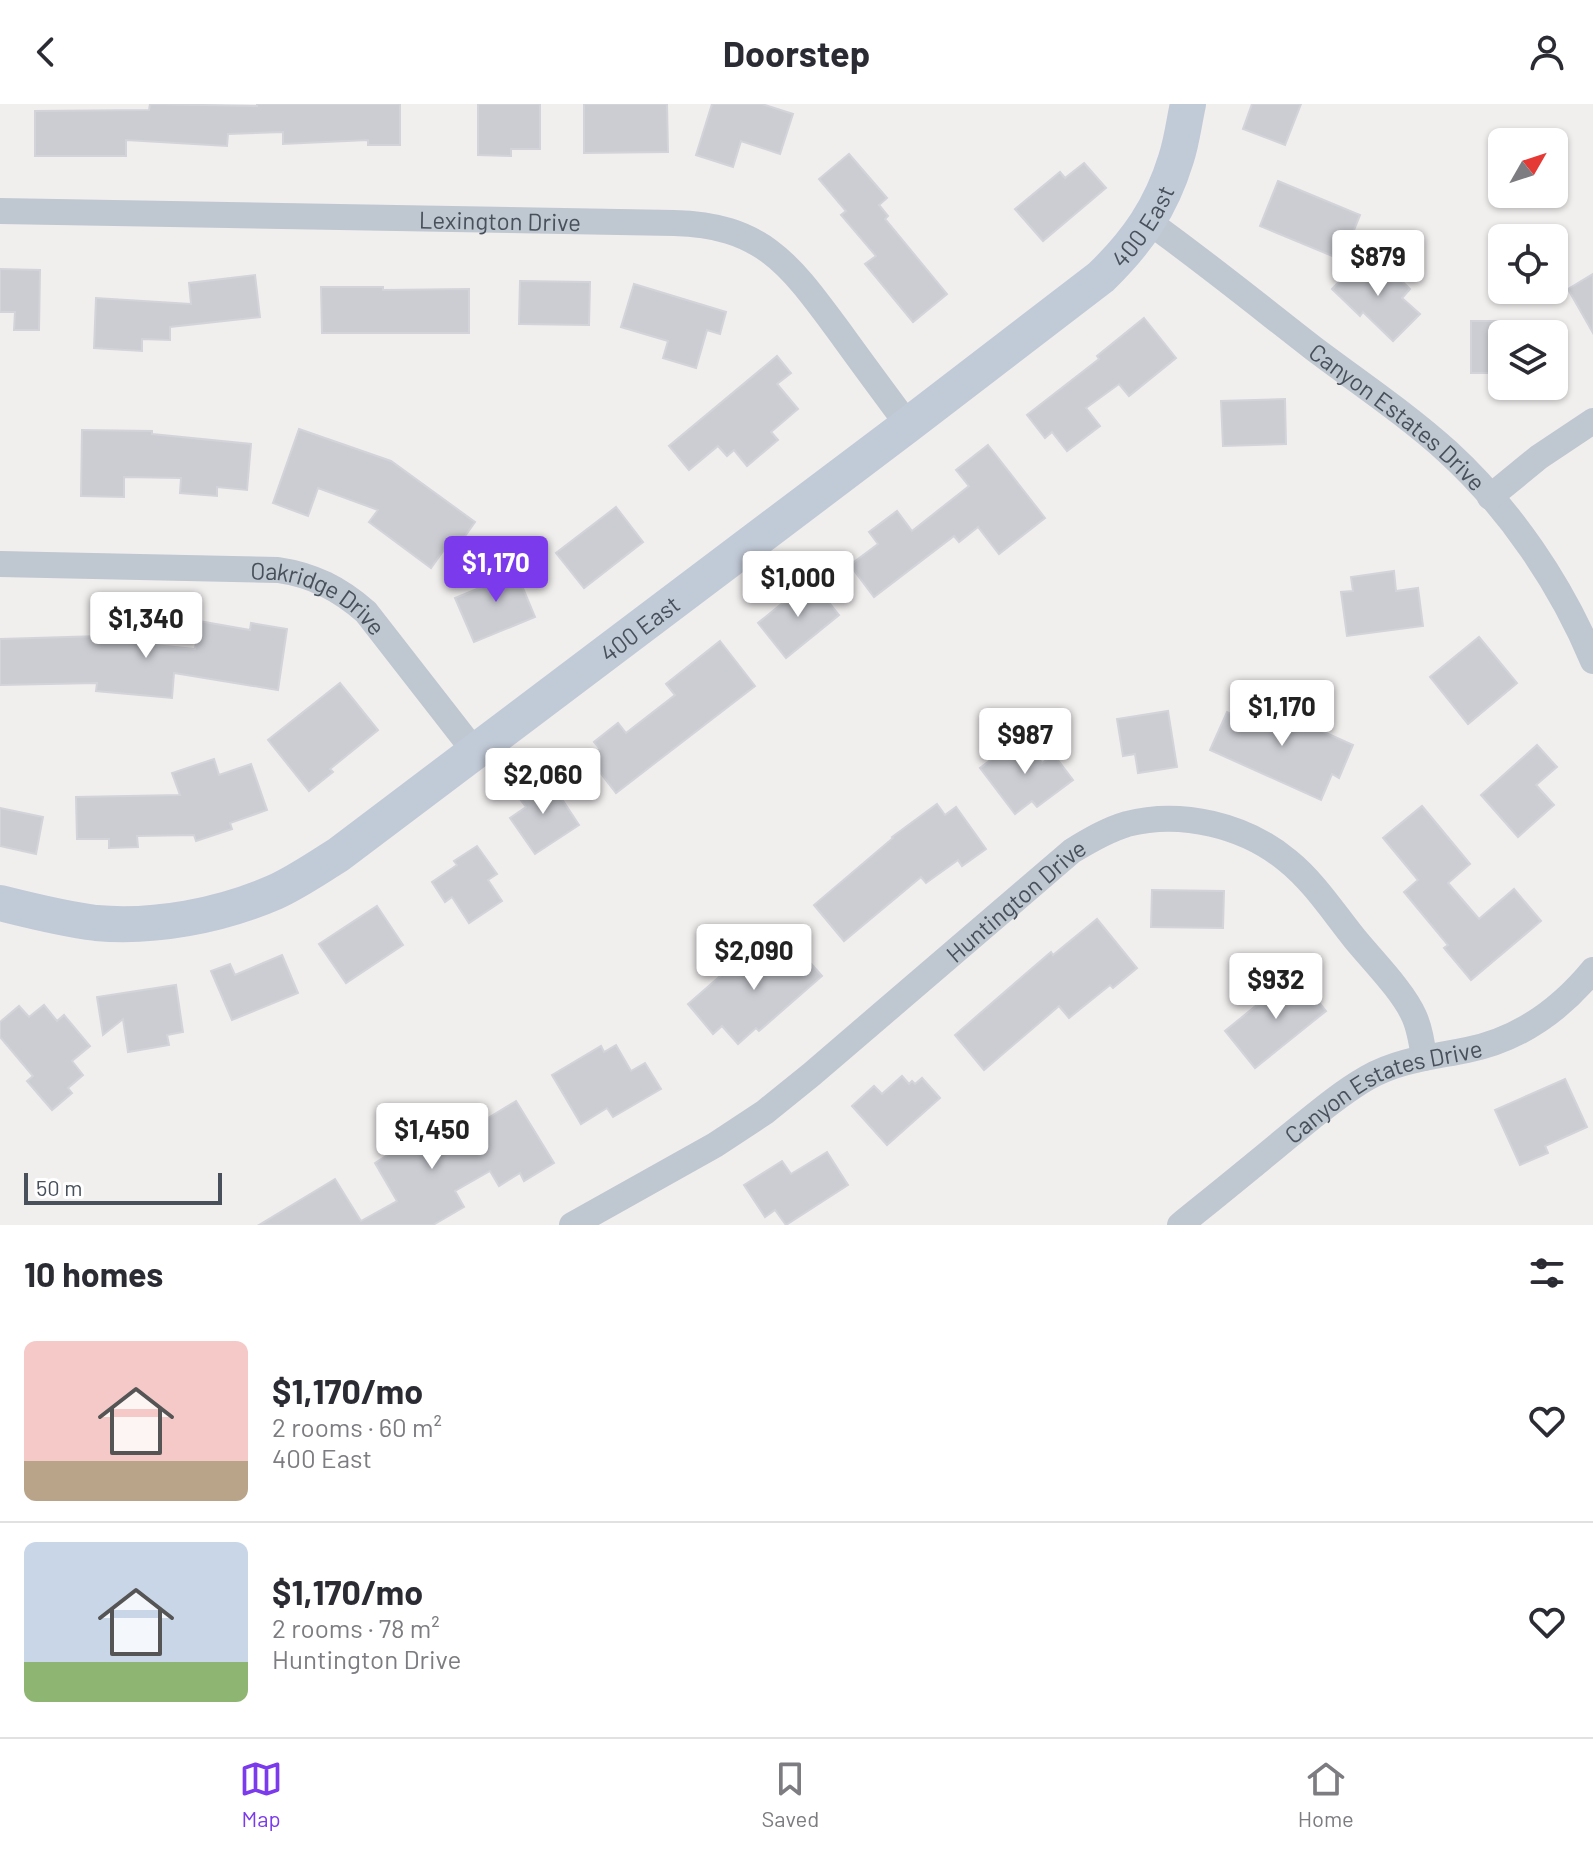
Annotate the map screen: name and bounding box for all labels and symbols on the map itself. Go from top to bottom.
north arrow [1488,128,1568,208]
street label: 400 East [1104,181,1179,272]
street label: Lexington Drive [419,204,581,236]
pin: $879 [1331,230,1425,298]
street label: Canyon Estates Drive [1304,336,1492,496]
pin: $1,170 [431,536,561,604]
pin: $1,000 [733,551,863,619]
street label: Oakridge Drive [250,555,392,640]
street label: 400 East [594,588,685,667]
pin: $1,340 [81,592,211,660]
pin: $1,170 [1217,680,1347,748]
pin: $987 [978,708,1072,776]
pin: $2,060 [478,748,608,816]
street label: Huntington Drive [939,832,1090,968]
pin: $2,090 [689,924,819,992]
pin: $932 [1229,953,1323,1021]
street label: Canyon Estates Drive [1278,1033,1485,1149]
pin: $1,450 [367,1103,497,1171]
scale bar [24,1169,222,1205]

